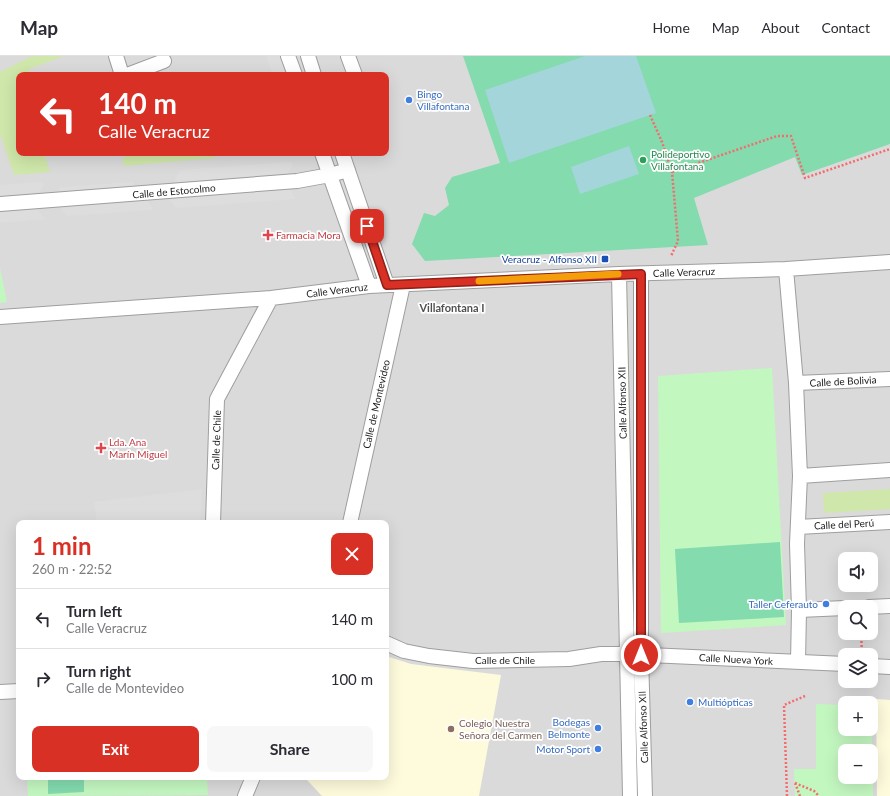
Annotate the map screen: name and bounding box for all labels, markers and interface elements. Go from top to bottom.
text: Map [20,16,58,39]
text: Home [652,19,690,36]
text: Map [712,19,739,36]
text: About [761,19,799,36]
text: Contact [821,19,870,36]
text: 140 m [98,86,177,120]
icon: left [32,88,84,140]
place label: Bingo Villafontana [417,88,469,112]
marker: Bingo Villafontana [404,95,414,105]
text: Calle Veracruz [98,120,210,142]
place label: Polideportivo Villafontana [651,148,710,172]
marker: Polideportivo Villafontana [638,155,648,165]
street label: Calle de Estocolmo [132,181,216,201]
pin [350,209,384,243]
icon: arrive [356,215,378,237]
place label: Farmacia Mora [276,229,341,241]
marker: Farmacia Mora [263,230,273,240]
place label: Veracruz - Alfonso XII [502,253,597,265]
marker: Veracruz - Alfonso XII [600,254,610,264]
street label: Calle Veracruz [653,265,716,279]
street label: Calle Veracruz [305,280,369,300]
district label: Villafontana I [418,301,485,314]
street label: Calle de Montevideo [360,358,392,450]
street label: Calle Alfonso XII [615,367,629,439]
street label: Calle de Bolivia [809,373,877,389]
street label: Calle de Chile [209,410,223,470]
place label: Lda. Ana Marín Miguel [109,436,167,460]
marker: Lda. Ana Marín Miguel [96,443,106,453]
street label: Calle del Perú [814,516,874,532]
text: 1 min [32,531,92,560]
button: close [331,533,373,575]
map controls [838,552,878,784]
button: sound [838,552,878,592]
text: 260 m · 22:52 [32,561,112,577]
place label: Taller Ceferauto [749,598,818,610]
marker: Taller Ceferauto [821,599,831,609]
button: search [838,600,878,640]
text: Turn left [66,602,122,620]
icon: left [32,608,54,630]
text: 140 m [331,610,373,628]
text: Calle Veracruz [66,620,147,636]
position arrow [620,634,662,676]
button: layers [838,648,878,688]
street label: Calle Nueva York [699,651,774,667]
street label: Calle de Chile [475,654,535,666]
text: Turn right [66,662,131,680]
icon: right [32,668,54,690]
text: 100 m [331,670,373,688]
text: Calle de Montevideo [66,680,184,696]
street label: Calle Alfonso XII [636,691,650,763]
place label: Multiópticas [698,696,753,708]
button: + [838,696,878,736]
marker: Multiópticas [685,697,695,707]
place label: Bodegas Belmonte [548,716,590,740]
place label: Colegio Nuestra Señora del Carmen [459,717,542,741]
marker: Bodegas Belmonte [593,723,603,733]
marker: Colegio Nuestra Señora del Carmen [446,724,456,734]
button: Exit [32,726,199,772]
button: Share [207,726,373,772]
place label: Motor Sport [536,743,590,755]
marker: Motor Sport [593,744,603,754]
button: − [838,744,878,784]

